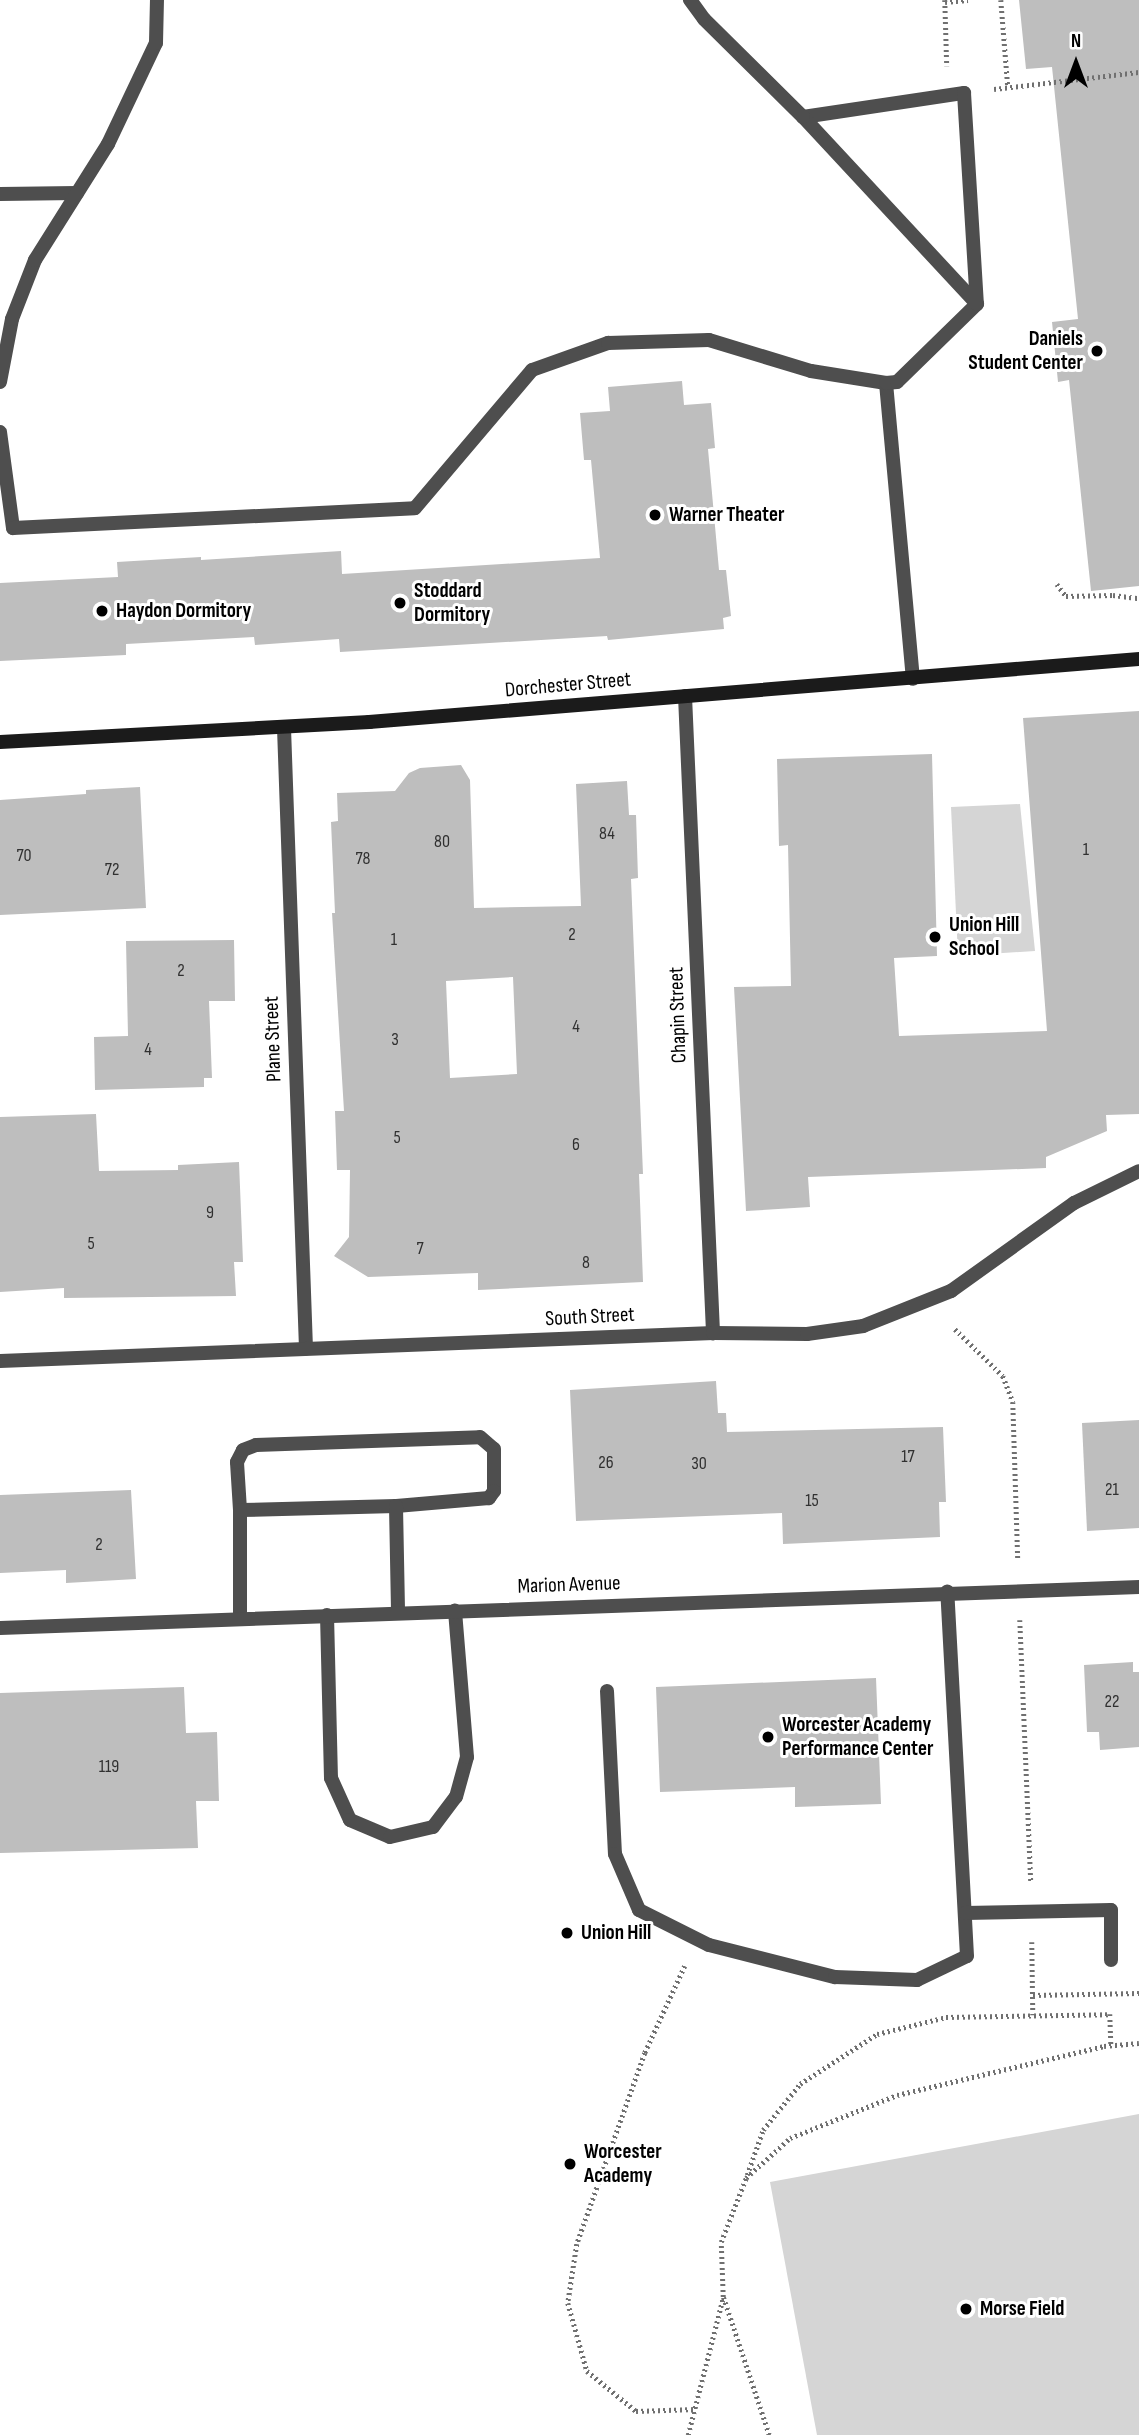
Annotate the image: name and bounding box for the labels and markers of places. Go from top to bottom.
place label: Daniels Student Center [968,326,1083,376]
marker: Daniels Student Center [1089,343,1105,359]
place label: Warner Theater [669,502,784,528]
marker: Warner Theater [647,507,663,523]
place label: Stoddard Dormitory [414,578,490,628]
marker: Stoddard Dormitory [392,595,408,611]
place label: Haydon Dormitory [116,598,251,624]
marker: Haydon Dormitory [94,603,110,619]
place label: Union Hill School [949,912,1019,962]
marker: Union Hill School [927,929,943,945]
place label: Worcester Academy Performance Center [782,1712,933,1762]
marker: Worcester Academy Performance Center [760,1729,776,1745]
place label: Union Hill [581,1920,651,1946]
marker: Union Hill [559,1925,575,1941]
place label: Worcester Academy [584,2139,662,2189]
marker: Worcester Academy [562,2156,578,2172]
place label: Morse Field [980,2296,1064,2322]
marker: Morse Field [958,2301,974,2317]

